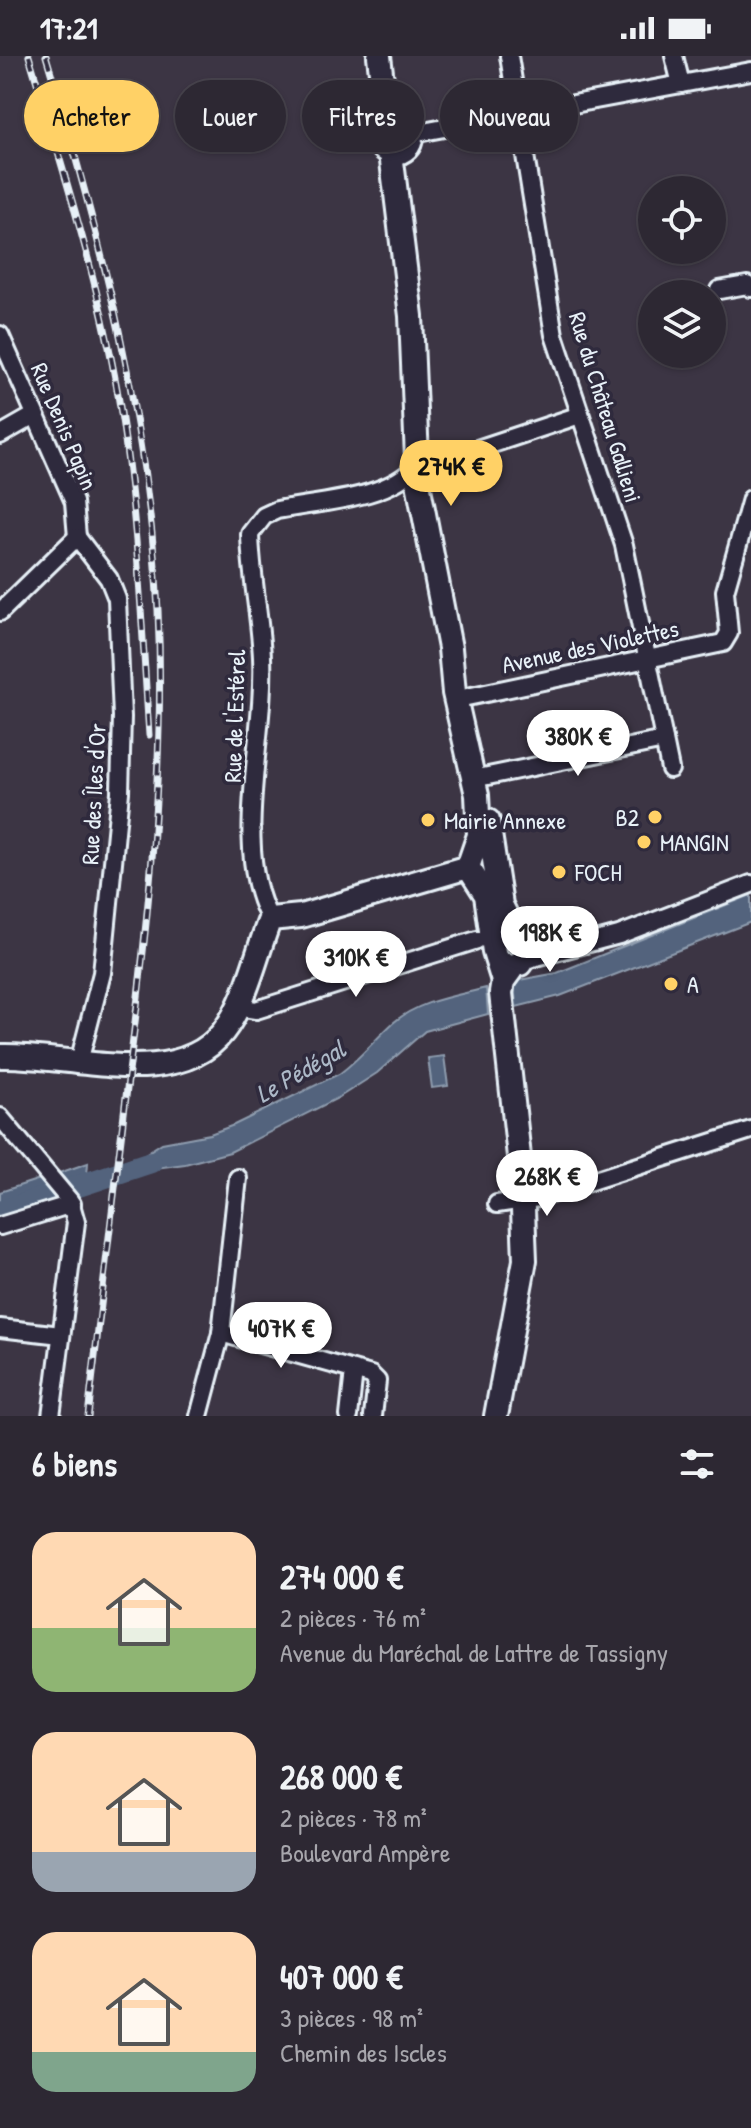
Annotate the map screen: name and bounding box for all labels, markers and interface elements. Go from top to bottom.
text: 17:21 [40,8,98,48]
chip: Acheter [24,80,159,152]
chip: Louer [175,80,286,152]
chip: Filtres [302,80,424,152]
chip: Nouveau [440,80,578,152]
map controls [638,176,726,368]
button: locate [638,176,726,264]
button: layers [638,280,726,368]
street label: Rue du Château Gallieni [562,308,650,506]
street label: Rue Denis Papin [24,358,106,494]
pin: 274K € [386,440,516,508]
text: 274K € [418,448,484,483]
street label: Avenue des Violettes [499,612,681,680]
street label: Rue de l'Estérel [216,648,252,783]
pin: 380K € [513,710,643,778]
text: 380K € [545,718,611,753]
street label: Rue des Îles d'Or [73,723,113,865]
place label: B2 [616,801,639,833]
place label: Mairie Annexe [444,804,566,836]
marker: B2 [646,808,664,826]
marker: Mairie Annexe [419,811,437,829]
place label: MANGIN [660,826,729,858]
marker: MANGIN [635,833,653,851]
place label: FOCH [574,856,622,888]
marker: FOCH [550,863,568,881]
pin: 198K € [485,906,615,974]
text: 198K € [519,914,581,949]
pin: 310K € [291,931,421,999]
text: 310K € [324,939,388,974]
place label: A [687,968,699,1000]
marker: A [662,975,680,993]
water label: Le Pédégal [249,1031,353,1112]
pin: 268K € [482,1150,612,1218]
text: 268K € [514,1158,580,1193]
pin: 407K € [216,1302,346,1370]
text: 407K € [248,1310,314,1345]
text: 6 biens [32,1441,117,1487]
icon: filters [675,1442,719,1486]
text: 274 000 € [280,1554,403,1600]
icon: home [96,1564,192,1660]
text: 2 pièces · 76 m² [280,1600,426,1635]
text: Avenue du Maréchal de Lattre de Tassigny [280,1635,668,1670]
text: 268 000 € [280,1754,402,1800]
icon: home [96,1764,192,1860]
text: 2 pièces · 78 m² [280,1800,427,1835]
text: Boulevard Ampère [280,1835,450,1870]
text: 407 000 € [280,1954,403,2000]
icon: home [96,1964,192,2060]
text: 3 pièces · 98 m² [280,2000,423,2035]
text: Chemin des Iscles [280,2035,447,2070]

